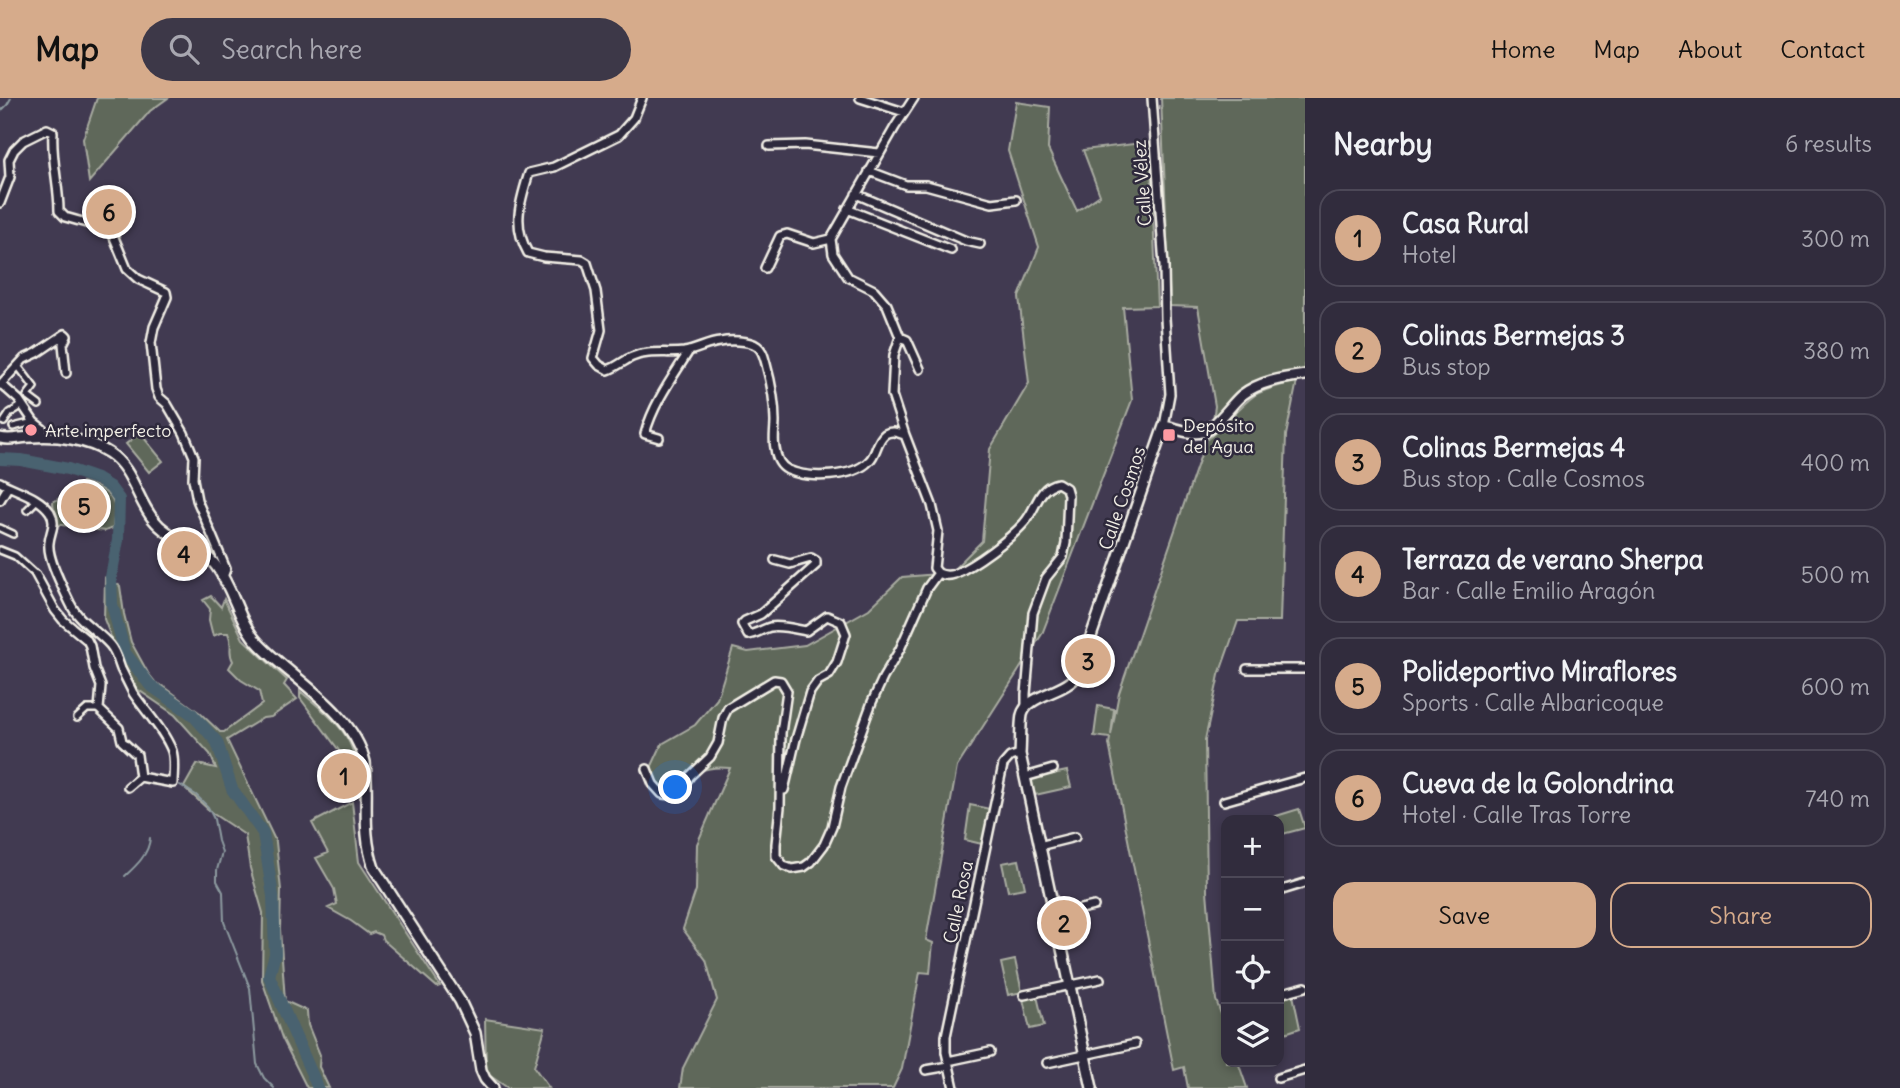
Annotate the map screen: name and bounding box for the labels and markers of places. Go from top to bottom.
pin: 6 [86,186,132,238]
place label: Depósito del Agua [1183,414,1254,458]
place label: Arte imperfecto [45,419,171,442]
marker: Arte imperfecto [23,422,39,438]
marker: Depósito del Agua [1161,427,1177,443]
pin: 5 [61,480,107,532]
pin: 4 [161,528,207,580]
pin: 3 [1065,635,1111,687]
pin: 1 [321,750,367,802]
pin: 2 [1041,897,1087,949]

